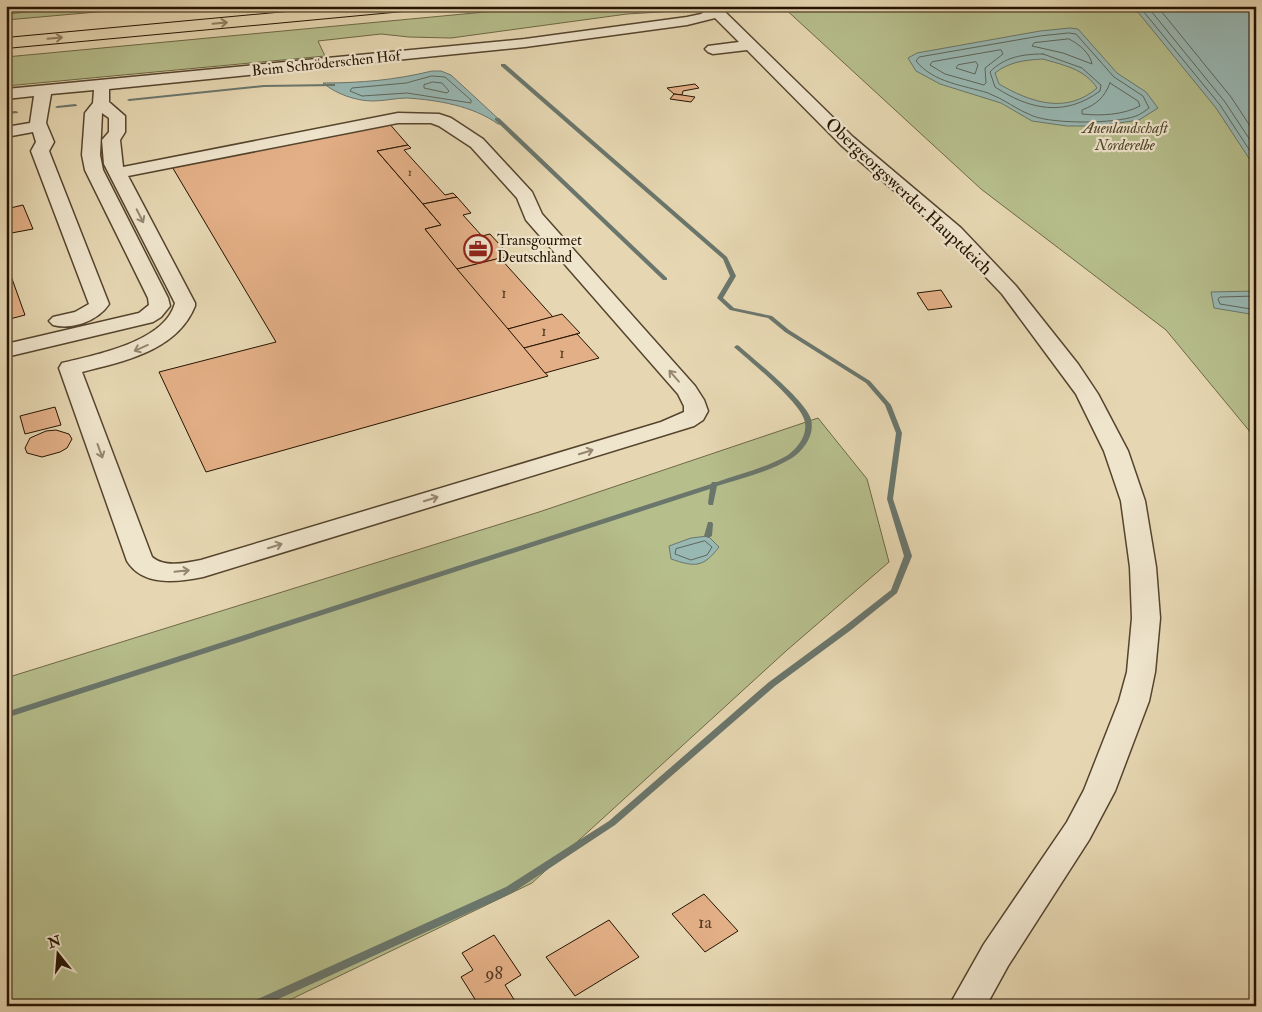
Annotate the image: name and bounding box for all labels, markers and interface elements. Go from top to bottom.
one-way arrow [212,18,228,28]
one-way arrow [47,33,63,43]
street label: Beim Schröderschen Hof [251,46,404,81]
street label: Obergeorgswerder Hauptdeich [820,113,998,280]
park label: Auenlandschaft Norderelbe [1080,119,1168,155]
house number: 1 [408,165,412,180]
one-way arrow [136,208,145,223]
place label: Transgourmet Deutschland [497,231,582,267]
office icon: Transgourmet Deutschland [463,234,493,264]
house number: 1 [501,284,507,303]
house number: 1 [541,322,547,341]
one-way arrow [134,343,149,353]
house number: 1 [559,344,565,363]
one-way arrow [668,369,680,382]
one-way arrow [96,443,105,458]
one-way arrow [578,446,594,456]
one-way arrow [422,493,438,503]
one-way arrow [267,540,283,550]
one-way arrow [174,566,190,576]
house number: 1a [698,911,713,934]
north arrow [32,930,82,980]
text: N [45,932,63,952]
house number: 98 [483,962,503,985]

